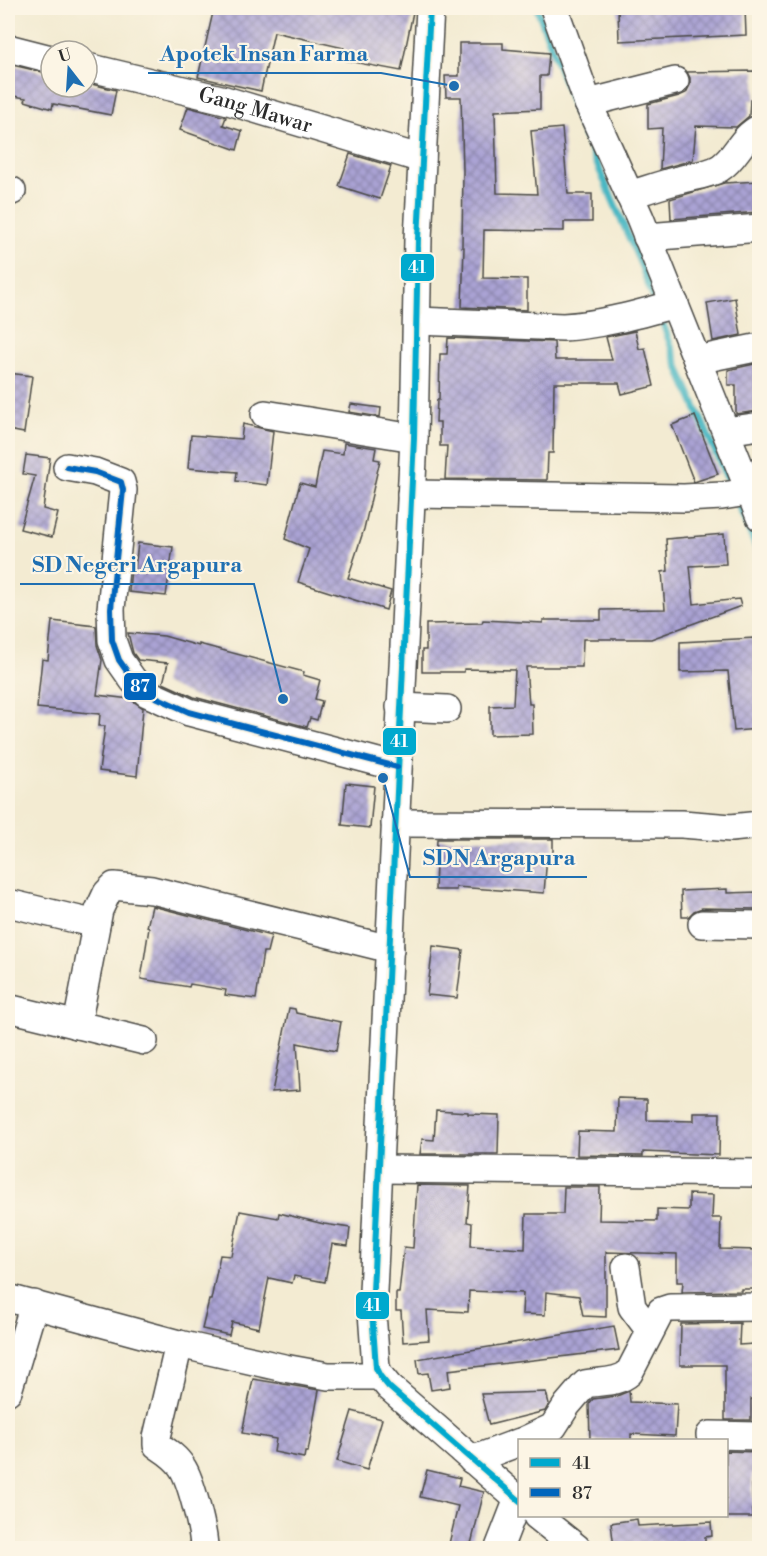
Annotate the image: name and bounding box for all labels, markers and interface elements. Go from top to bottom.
callout: Apotek Insan Farma [148,33,381,73]
north arrow [39,39,99,99]
text: Apotek Insan Farma [159,41,369,68]
text: U [56,44,74,67]
street label: Gang Mawar [196,82,315,139]
line badge: 41 [400,253,435,282]
text: 41 [408,258,426,278]
callout: SD Negeri Argapura [20,544,254,584]
text: SD Negeri Argapura [32,552,243,579]
line badge: 87 [123,672,157,701]
text: 87 [130,677,150,697]
line badge: 41 [382,727,417,756]
text: 41 [390,732,408,752]
callout: SDN Argapura [410,837,587,877]
text: SDN Argapura [423,845,576,872]
line badge: 41 [355,1291,390,1320]
text: 41 [363,1296,381,1316]
legend [518,1439,728,1517]
text: 41 [572,1452,591,1475]
text: 87 [572,1482,592,1505]

